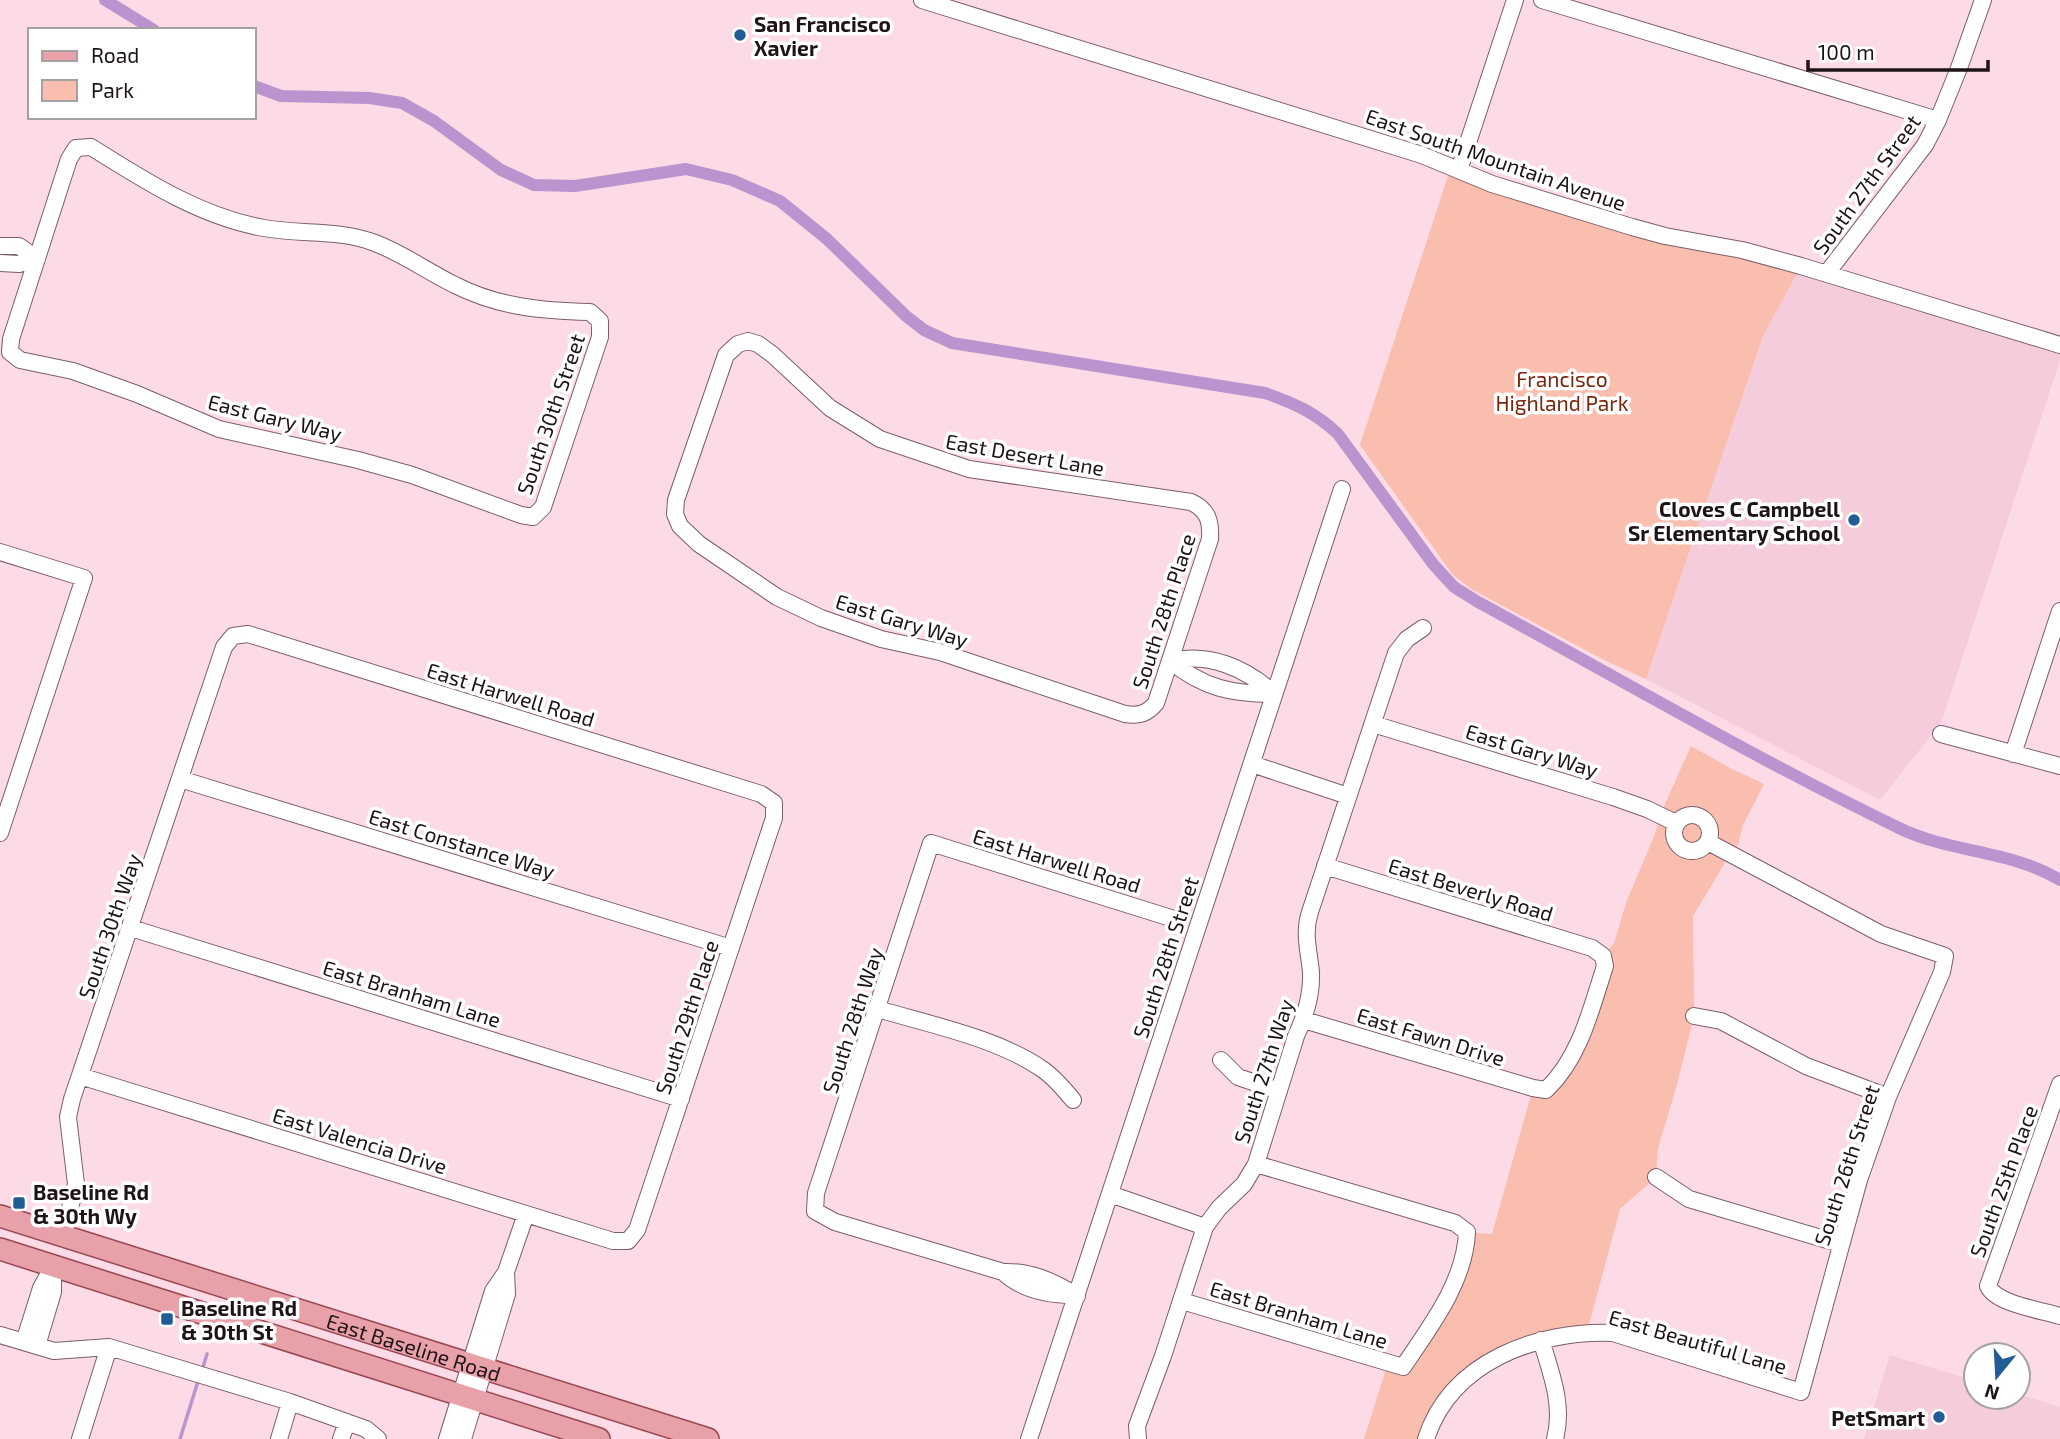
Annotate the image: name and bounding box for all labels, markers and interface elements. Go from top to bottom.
place label: San Francisco Xavier [754,11,891,60]
marker: San Francisco Xavier [732,27,748,43]
legend [28,28,256,119]
scale bar [1808,28,1988,72]
text: 100 m [1818,39,1875,64]
text: Road [91,42,139,67]
text: Park [91,77,134,102]
street label: East South Mountain Avenue [1363,103,1629,215]
street label: South 27th Street [1807,109,1925,259]
street label: South 30th Street [511,330,589,498]
park label: Francisco Highland Park [1496,366,1629,415]
street label: East Gary Way [205,388,345,446]
street label: East Desert Lane [944,428,1106,480]
place label: Cloves C Campbell Sr Elementary School [1628,496,1840,546]
marker: Cloves C Campbell Sr Elementary School [1846,512,1862,528]
street label: South 28th Place [1126,530,1200,692]
street label: East Gary Way [833,588,971,652]
street label: East Harwell Road [424,657,598,731]
street label: East Gary Way [1463,718,1601,782]
street label: East Constance Way [366,803,558,883]
street label: East Harwell Road [970,823,1144,897]
street label: South 30th Way [72,850,146,1002]
street label: East Beverly Road [1386,852,1556,926]
street label: South 28th Street [1127,873,1203,1041]
street label: South 29th Place [649,937,723,1097]
street label: South 28th Way [817,944,887,1096]
street label: East Branham Lane [320,954,504,1032]
street label: South 27th Way [1228,996,1298,1146]
street label: East Fawn Drive [1354,1002,1508,1070]
street label: South 26th Street [1808,1081,1884,1249]
street label: East Valencia Drive [270,1102,450,1178]
street label: South 25th Place [1964,1102,2042,1260]
place label: Baseline Rd & 30th Wy [33,1179,149,1229]
marker: Baseline Rd & 30th Wy [11,1195,27,1211]
street label: East Branham Lane [1207,1275,1391,1353]
place label: Baseline Rd & 30th St [181,1295,297,1344]
street label: East Beautiful Lane [1606,1304,1790,1378]
street label: East Baseline Road [324,1307,504,1386]
marker: Baseline Rd & 30th St [159,1311,175,1327]
north arrow [1962,1341,2032,1411]
text: N [1982,1380,2002,1406]
place label: PetSmart [1831,1405,1925,1430]
marker: PetSmart [1931,1409,1947,1425]

